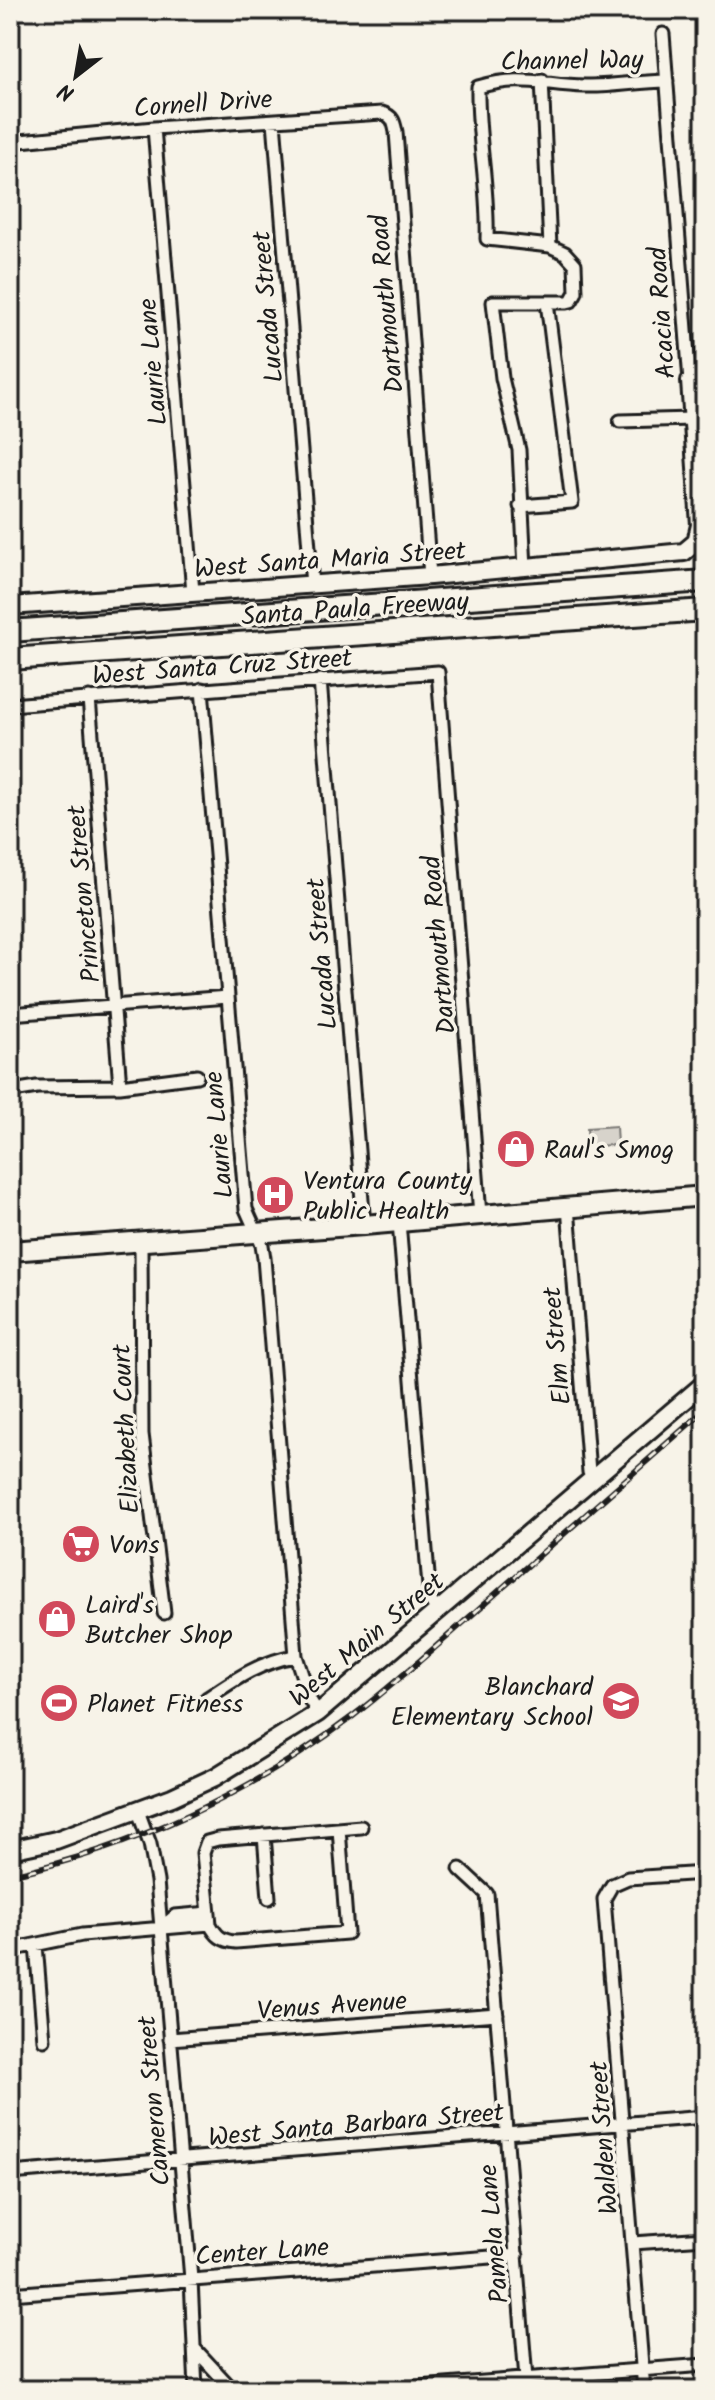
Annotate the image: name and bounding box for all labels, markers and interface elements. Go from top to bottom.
north arrow [36,36,116,116]
street label: Channel Way [500,40,645,84]
text: N [52,72,82,110]
street label: Cornell Drive [132,79,274,131]
street label: Dartmouth Road [359,212,417,395]
street label: Lucada Street [241,228,297,384]
street label: Acacia Road [637,244,689,380]
street label: Laurie Lane [127,296,180,427]
street label: West Santa Maria Street [193,530,468,591]
street label: Santa Paula Freeway [240,581,471,639]
street label: West Santa Cruz Street [91,638,355,698]
street label: Princeton Street [56,802,114,984]
street label: Dartmouth Road [411,853,469,1036]
street label: Lucada Street [295,875,351,1031]
street label: Laurie Lane [193,1069,246,1200]
shop icon: Raul's Smog [495,1128,537,1170]
place label: Raul's Smog [544,1130,674,1172]
place label: Ventura County Public Health [303,1161,473,1233]
hospital icon: Ventura County Public Health [254,1174,296,1216]
street label: Elm Street [532,1284,584,1407]
street label: Elizabeth Court [102,1342,152,1515]
supermarket icon: Vons [60,1523,102,1565]
place label: Vons [109,1525,160,1567]
street label: West Main Street [280,1562,455,1719]
place label: Laird's Butcher Shop [85,1585,233,1657]
shop icon: Laird's Butcher Shop [36,1598,78,1640]
place label: Blanchard Elementary School [391,1667,594,1739]
school or university icon: Blanchard Elementary School [600,1680,642,1722]
sports icon: Planet Fitness [38,1682,80,1724]
place label: Planet Fitness [87,1684,243,1726]
street label: Venus Avenue [256,1981,409,2033]
street label: Cameron Street [127,2013,183,2188]
street label: Walden Street [579,2059,631,2216]
street label: West Santa Barbara Street [207,2092,507,2160]
street label: Pamela Lane [468,2162,522,2305]
street label: Center Lane [194,2227,331,2279]

